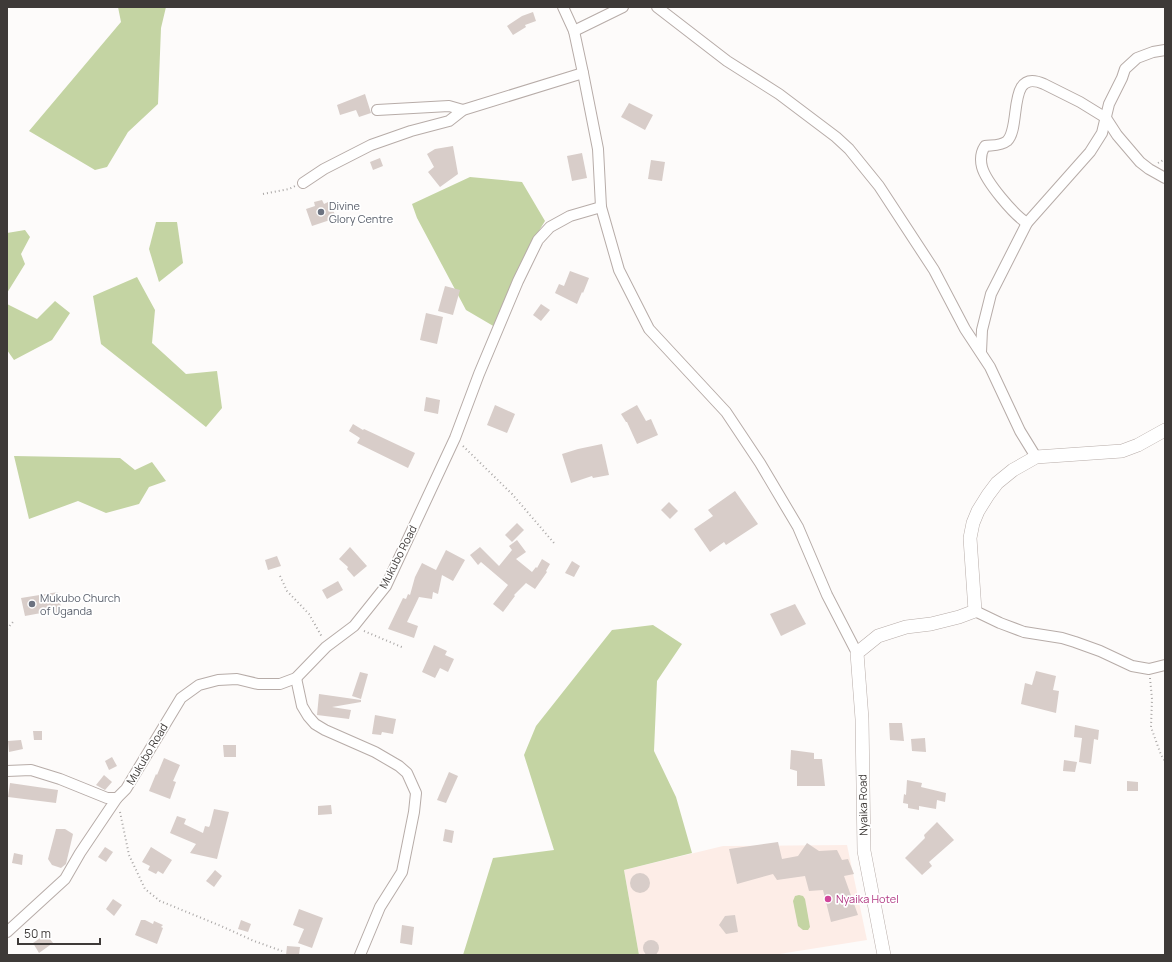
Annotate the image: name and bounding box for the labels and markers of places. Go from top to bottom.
place label: Divine Glory Centre [329,198,394,226]
marker: Divine Glory Centre [316,207,326,217]
place label: Mukubo Church of Uganda [40,590,120,618]
marker: Mukubo Church of Uganda [27,599,37,609]
place label: Nyaika Hotel [836,891,899,906]
marker: Nyaika Hotel [823,894,833,904]

